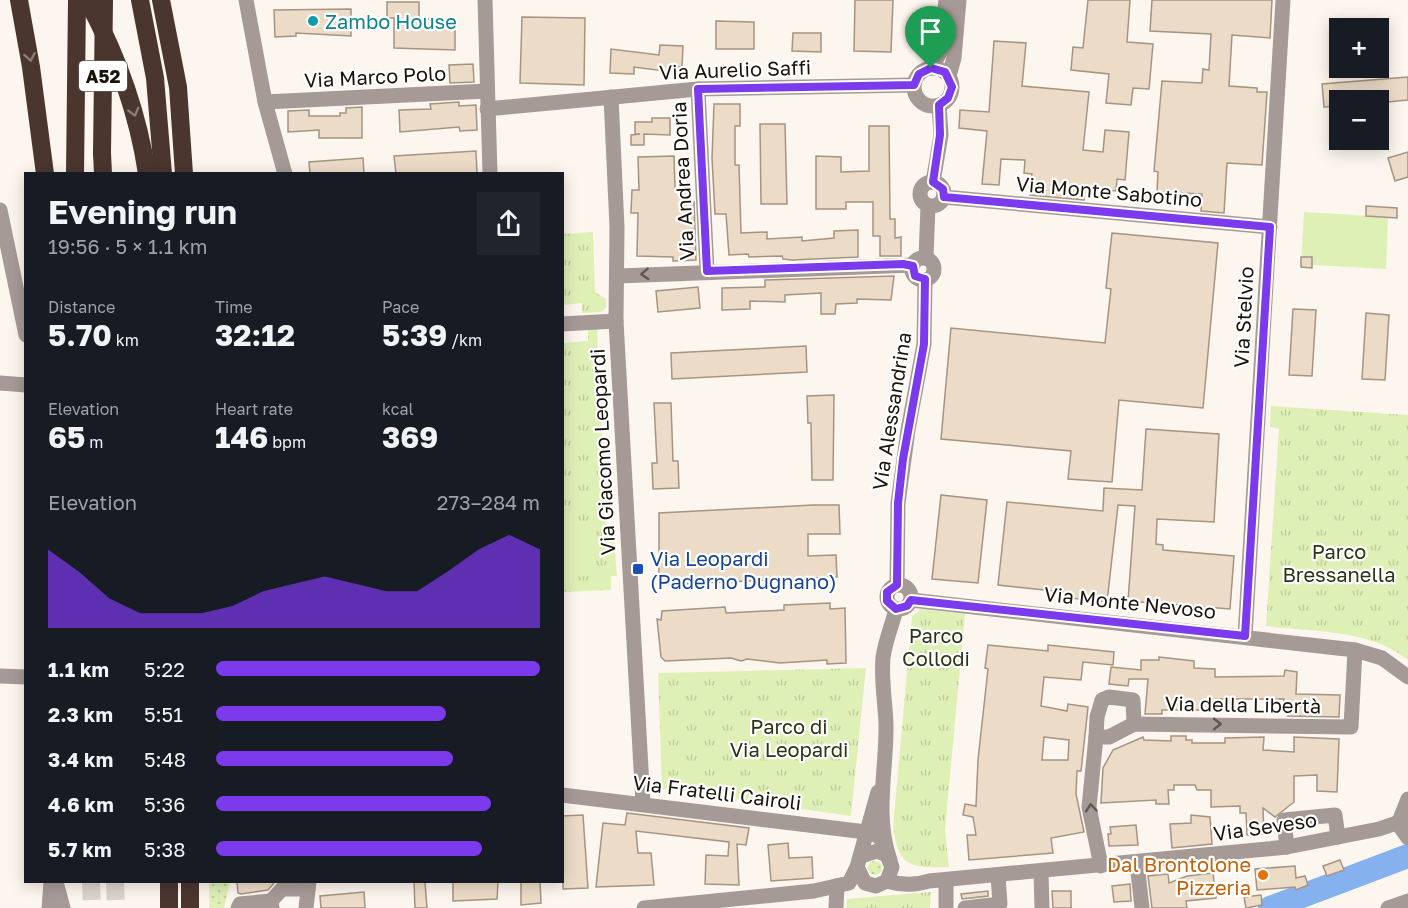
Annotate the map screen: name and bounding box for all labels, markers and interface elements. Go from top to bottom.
pin [905,6,956,68]
place label: Zambo House [325,9,457,33]
marker: Zambo House [306,14,320,28]
icon: arrive [914,15,947,48]
map controls [1329,18,1389,150]
button: + [1329,18,1389,78]
one-way arrow [23,53,35,62]
street label: Via Aurelio Saffi [658,54,812,84]
street label: Via Marco Polo [303,60,447,92]
road number: A52 [79,61,127,91]
button: − [1329,90,1389,150]
street label: Via Andrea Doria [666,101,698,261]
one-way arrow [127,106,139,116]
street label: Via Monte Sabotino [1015,171,1203,211]
text: Evening run [48,192,237,231]
button: share [477,192,540,255]
text: 19:56 · 5 × 1.1 km [48,234,208,258]
street label: Via Stelvio [1228,266,1258,368]
one-way arrow [640,268,649,281]
text: Distance [48,297,115,317]
text: Time [215,297,253,317]
text: Pace [382,297,419,317]
text: 5.70 [48,317,112,353]
text: 32:12 [215,317,295,353]
text: 5:39 [382,317,447,353]
text: km [112,330,139,350]
text: /km [447,330,482,350]
street label: Via Alessandrina [867,330,915,492]
street label: Via Giacomo Leopardi [585,348,619,556]
text: Elevation [48,399,119,419]
text: Heart rate [215,399,293,419]
text: kcal [382,399,414,419]
text: 65 [48,419,85,455]
text: 146 [215,419,268,455]
text: 369 [382,419,438,455]
text: m [85,432,104,452]
text: bpm [268,432,306,452]
text: Elevation [48,490,137,514]
text: 273–284 m [437,490,540,514]
park label: Parco Bressanella [1282,539,1396,586]
place label: Via Leopardi (Paderno Dugnano) [650,546,837,593]
marker: Via Leopardi (Paderno Dugnano) [631,562,645,576]
street label: Via Monte Nevoso [1043,581,1217,623]
park label: Parco Collodi [902,623,970,670]
text: 1.1 km [48,657,109,681]
text: 5:22 [144,657,185,681]
street label: Via della Libertà [1165,691,1321,717]
text: 2.3 km [48,702,113,726]
text: 5:51 [144,702,183,726]
park label: Parco di Via Leopardi [730,714,848,761]
one-way arrow [1212,718,1221,730]
text: 3.4 km [48,747,113,771]
text: 5:48 [144,747,186,771]
street label: Via Fratelli Cairoli [631,770,803,814]
text: 4.6 km [48,792,114,816]
text: 5:36 [144,792,185,816]
one-way arrow [1085,804,1098,813]
street label: Via Seveso [1212,807,1318,845]
text: 5.7 km [48,837,112,861]
text: 5:38 [144,837,186,861]
place label: Dal Brontolone Pizzeria [1107,852,1251,899]
marker: Dal Brontolone Pizzeria [1256,868,1270,882]

